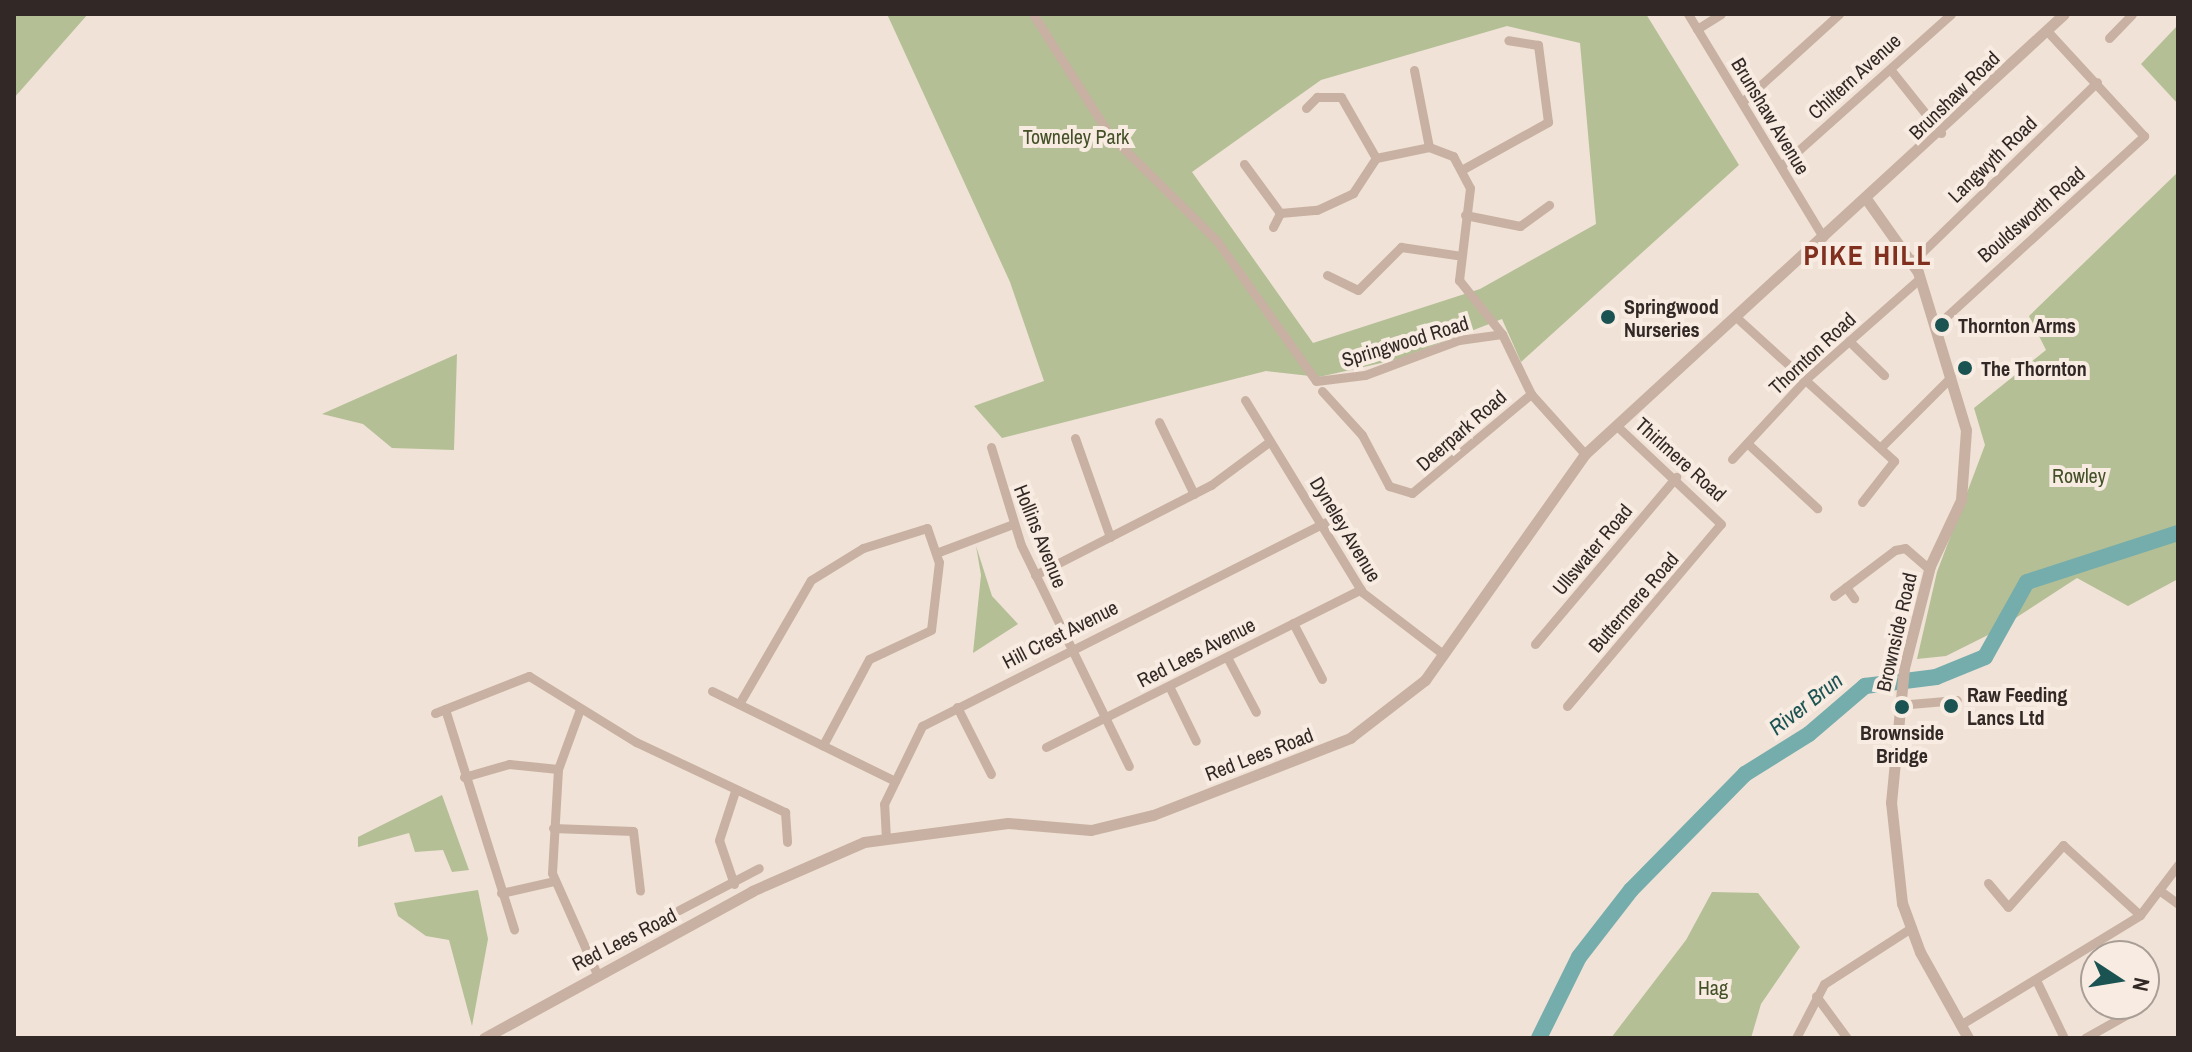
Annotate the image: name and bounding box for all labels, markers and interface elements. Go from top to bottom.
street label: Chiltern Avenue [1802,28,1906,124]
street label: Brunshaw Road [1904,46,2004,144]
street label: Brunshaw Avenue [1727,53,1815,179]
street label: Langwyth Road [1943,111,2041,207]
park label: Towneley Park [1023,124,1129,148]
street label: Bouldsworth Road [1973,161,2089,267]
district label: PIKE HILL [1804,238,1932,272]
place label: Springwood Nurseries [1624,294,1719,341]
street label: Thornton Road [1764,307,1860,399]
marker: Springwood Nurseries [1599,308,1617,326]
street label: Springwood Road [1339,310,1471,372]
place label: Thornton Arms [1958,313,2076,337]
marker: Thornton Arms [1933,316,1951,334]
place label: The Thornton [1981,356,2087,380]
marker: The Thornton [1956,359,1974,377]
street label: Deerpark Road [1411,384,1511,476]
street label: Thirlmere Road [1631,412,1731,506]
park label: Rowley [2052,463,2106,487]
street label: Dyneley Avenue [1305,472,1387,586]
street label: Hollins Avenue [1009,481,1073,591]
street label: Ullswater Road [1547,499,1637,599]
street label: Buttermere Road [1583,547,1683,657]
street label: Brownside Road [1871,570,1921,694]
street label: Hill Crest Avenue [998,594,1122,674]
street label: Red Lees Avenue [1133,612,1259,692]
water label: River Brun [1764,667,1848,741]
place label: Raw Feeding Lancs Ltd [1967,682,2067,729]
marker: Raw Feeding Lancs Ltd [1942,697,1960,715]
marker: Brownside Bridge [1893,698,1911,716]
place label: Brownside Bridge [1860,720,1944,767]
street label: Red Lees Road [1202,722,1316,786]
street label: Red Lees Road [568,902,680,976]
north arrow [2080,940,2160,1020]
park label: Hag [1698,975,1728,999]
text: N [2125,975,2158,994]

